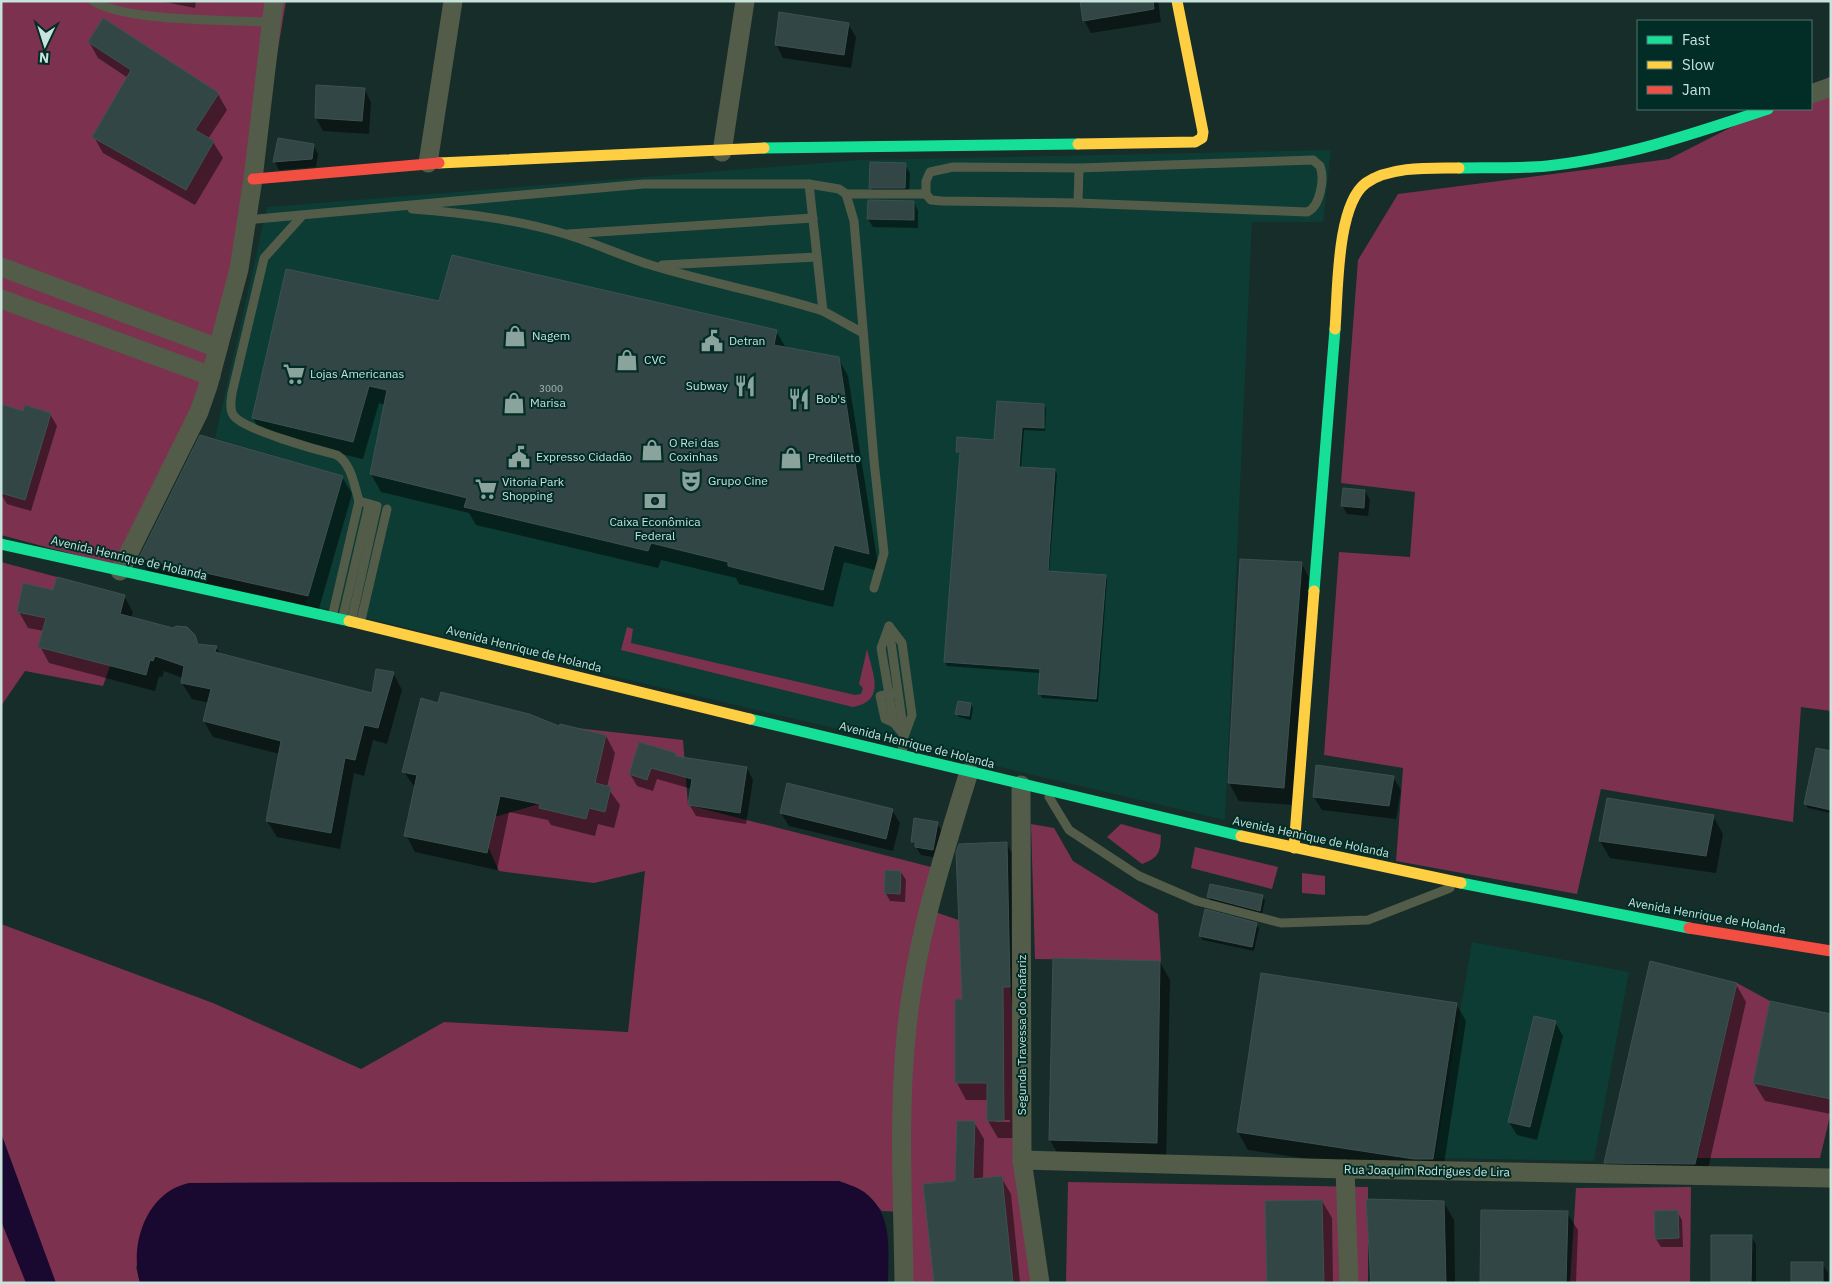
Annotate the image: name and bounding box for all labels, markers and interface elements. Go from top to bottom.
north arrow [20,20,70,70]
legend [1637,20,1812,110]
text: Fast [1682,30,1710,49]
text: N [38,49,50,67]
text: Slow [1682,55,1715,74]
text: Jam [1682,80,1711,99]
shop icon: Nagem [502,323,528,349]
place label: Nagem [532,328,570,343]
public building icon: Detran [699,328,725,354]
place label: Detran [729,333,765,348]
shop icon: CVC [614,347,640,373]
place label: CVC [644,352,667,367]
supermarket icon: Lojas Americanas [281,361,307,387]
place label: Lojas Americanas [310,366,405,381]
restaurant icon: Subway [732,373,758,399]
place label: Subway [686,378,728,393]
house number: 3000 [539,382,563,395]
restaurant icon: Bob's [786,386,812,412]
shop icon: Marisa [501,390,527,416]
place label: Bob's [816,391,846,406]
place label: Marisa [530,395,566,410]
place label: O Rei das Coxinhas [669,435,720,464]
shop icon: O Rei das Coxinhas [639,437,665,463]
public building icon: Expresso Cidadão [506,444,532,470]
shop icon: Prediletto [778,445,804,471]
place label: Expresso Cidadão [536,449,632,464]
place label: Prediletto [808,450,861,465]
theatre icon: Grupo Cine [678,468,704,494]
place label: Grupo Cine [708,473,768,488]
place label: Vitoria Park Shopping [502,474,565,503]
supermarket icon: Vitoria Park Shopping [473,476,499,502]
bank icon: Caixa Econômica Federal [642,488,668,514]
place label: Caixa Econômica Federal [609,514,701,543]
street label: Avenida Henrique de Holanda [50,532,209,583]
street label: Avenida Henrique de Holanda [445,622,604,675]
street label: Avenida Henrique de Holanda [838,718,997,771]
street label: Avenida Henrique de Holanda [1231,813,1391,861]
street label: Avenida Henrique de Holanda [1627,894,1788,937]
street label: Segunda Travessa do Chafariz [1014,954,1029,1115]
street label: Rua Joaquim Rodrigues de Lira [1344,1162,1511,1179]

